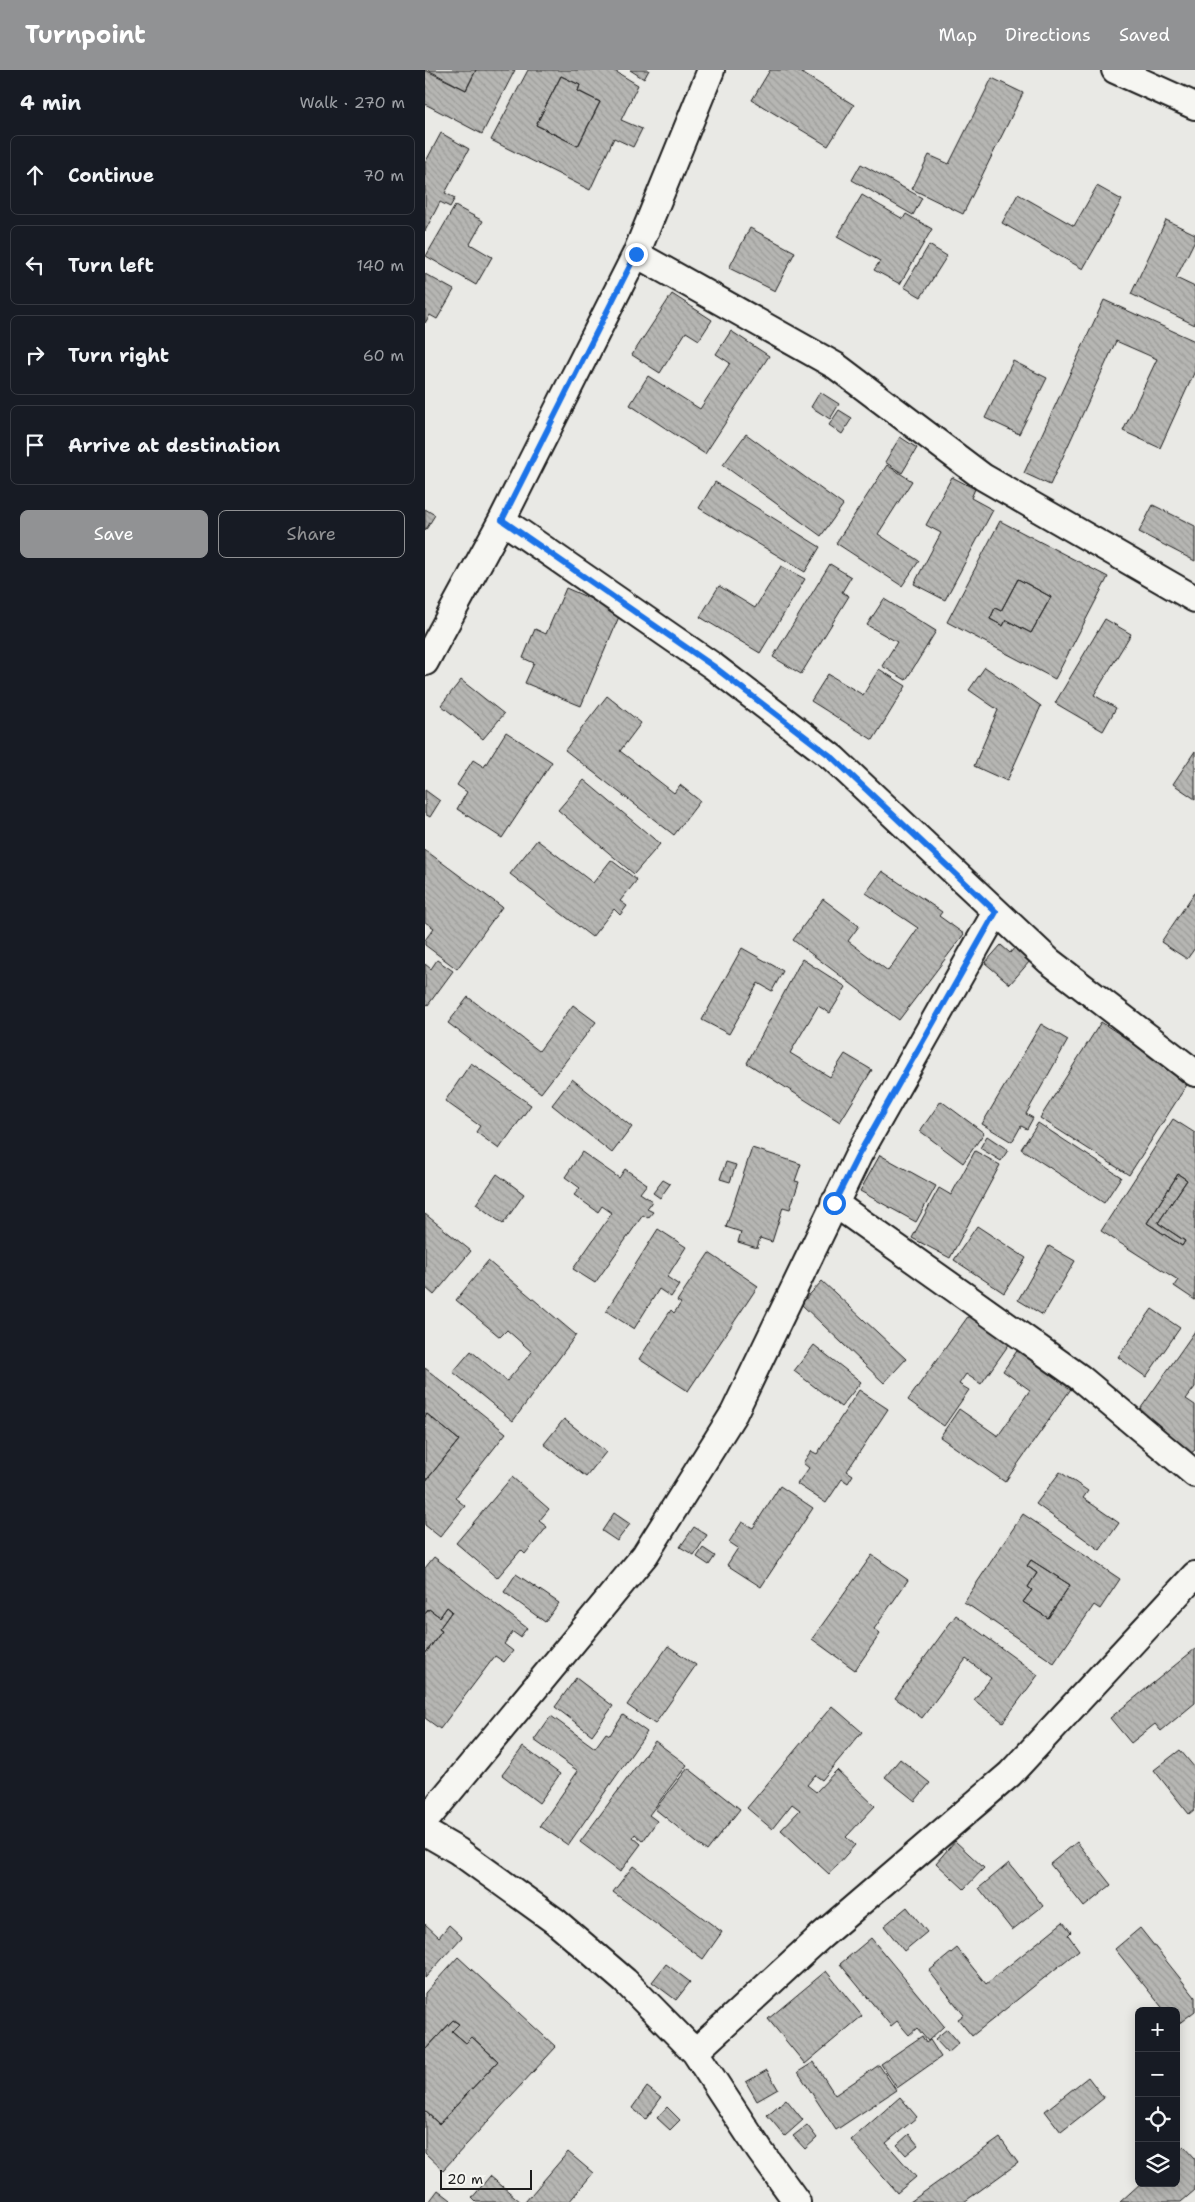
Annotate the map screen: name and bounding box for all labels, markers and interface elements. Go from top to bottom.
text: Turnpoint [25,19,146,51]
text: Map [939,23,977,47]
text: Directions [1005,23,1091,47]
text: Saved [1119,23,1170,47]
text: 4 min [20,89,81,117]
text: Walk · 270 m [300,92,405,113]
icon: ahead [21,161,49,189]
text: Continue [68,163,154,188]
text: 70 m [363,165,404,186]
route end [625,243,648,266]
icon: left [21,251,49,279]
text: Turn left [68,253,154,278]
text: 140 m [357,255,404,276]
icon: right [21,341,49,369]
text: Turn right [68,343,169,368]
text: 60 m [363,345,404,366]
icon: arrive [21,431,49,459]
text: Arrive at destination [68,433,280,458]
button: Save [20,510,208,558]
button: Share [218,510,405,558]
route start [823,1192,846,1215]
map controls [1135,2007,1180,2187]
button: + [1135,2007,1180,2052]
button: − [1135,2052,1180,2097]
button: locate [1135,2097,1180,2142]
button: layers [1135,2142,1180,2187]
scale bar [440,2167,533,2190]
text: 20 m [447,2170,483,2188]

